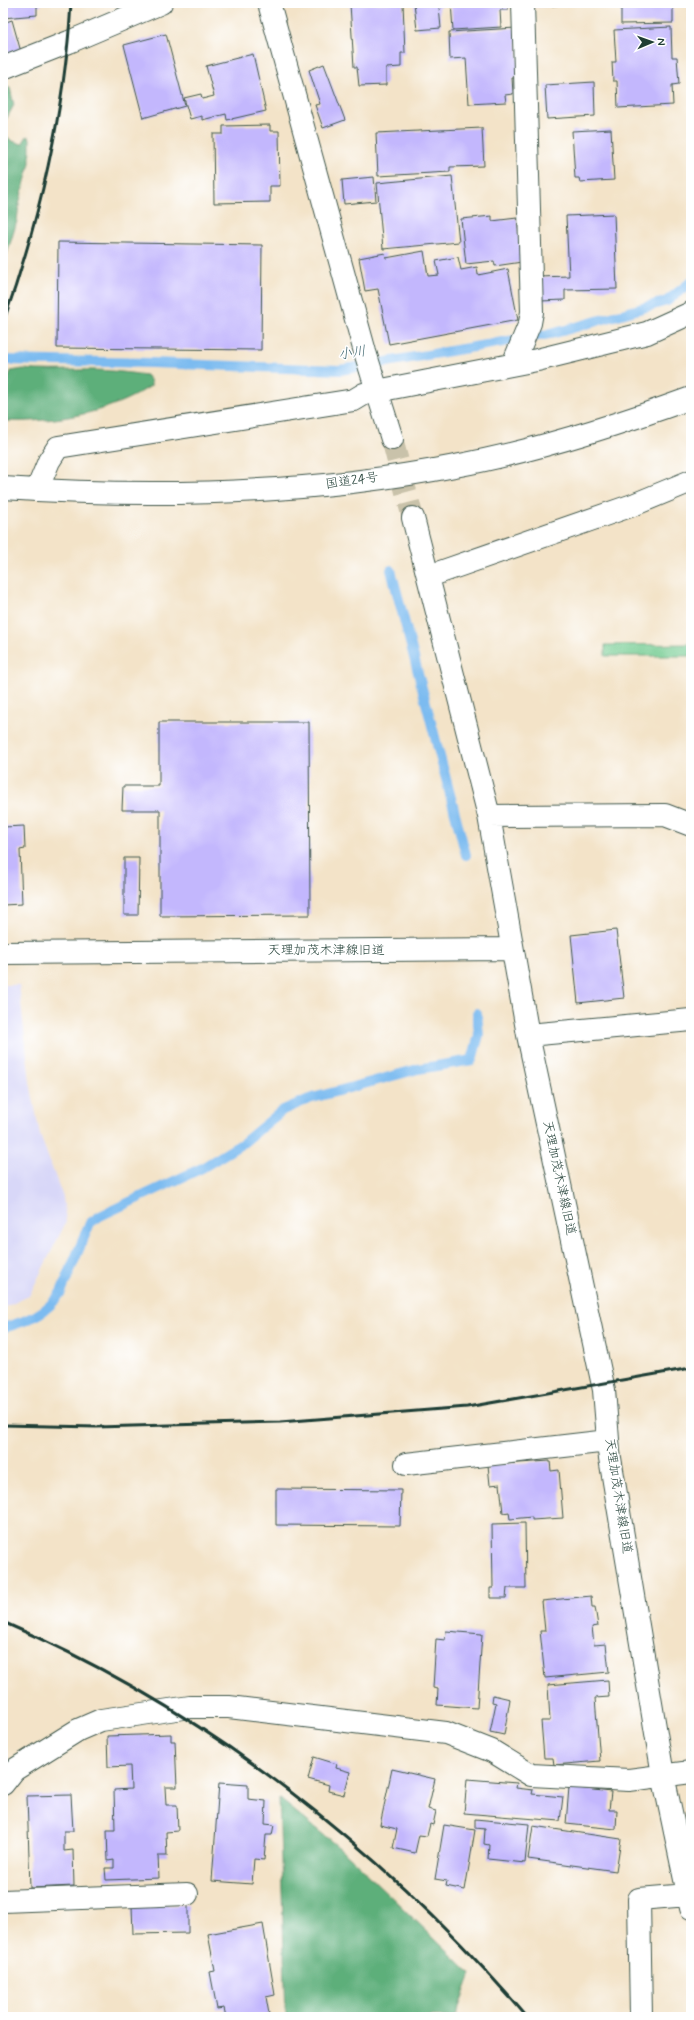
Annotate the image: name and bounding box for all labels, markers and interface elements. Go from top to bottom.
north arrow [632,22,672,62]
text: N [654,38,668,46]
water label: 小川 [337,342,367,364]
street label: 国道24号 [324,469,380,493]
street label: 天理加茂木津線旧道 [267,942,385,959]
street label: 天理加茂木津線旧道 [539,1119,579,1237]
street label: 天理加茂木津線旧道 [600,1437,636,1555]

